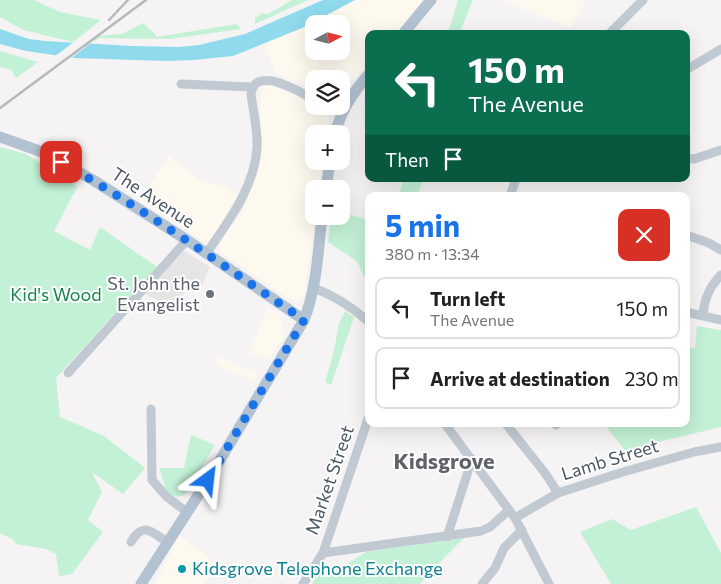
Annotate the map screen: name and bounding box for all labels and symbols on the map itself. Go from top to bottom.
north arrow [305,15,350,60]
pin [40,141,82,183]
street label: The Avenue [108,162,199,232]
place label: St. John the Evangelist [107,272,200,315]
park label: Kid's Wood [10,283,102,305]
marker: St. John the Evangelist [204,288,216,300]
street label: Market Street [300,422,358,537]
street label: Lamb Street [558,434,661,484]
district label: Kidsgrove [393,447,495,474]
position arrow [181,453,233,505]
place label: Kidsgrove Telephone Exchange [192,557,443,579]
marker: Kidsgrove Telephone Exchange [176,563,188,575]

